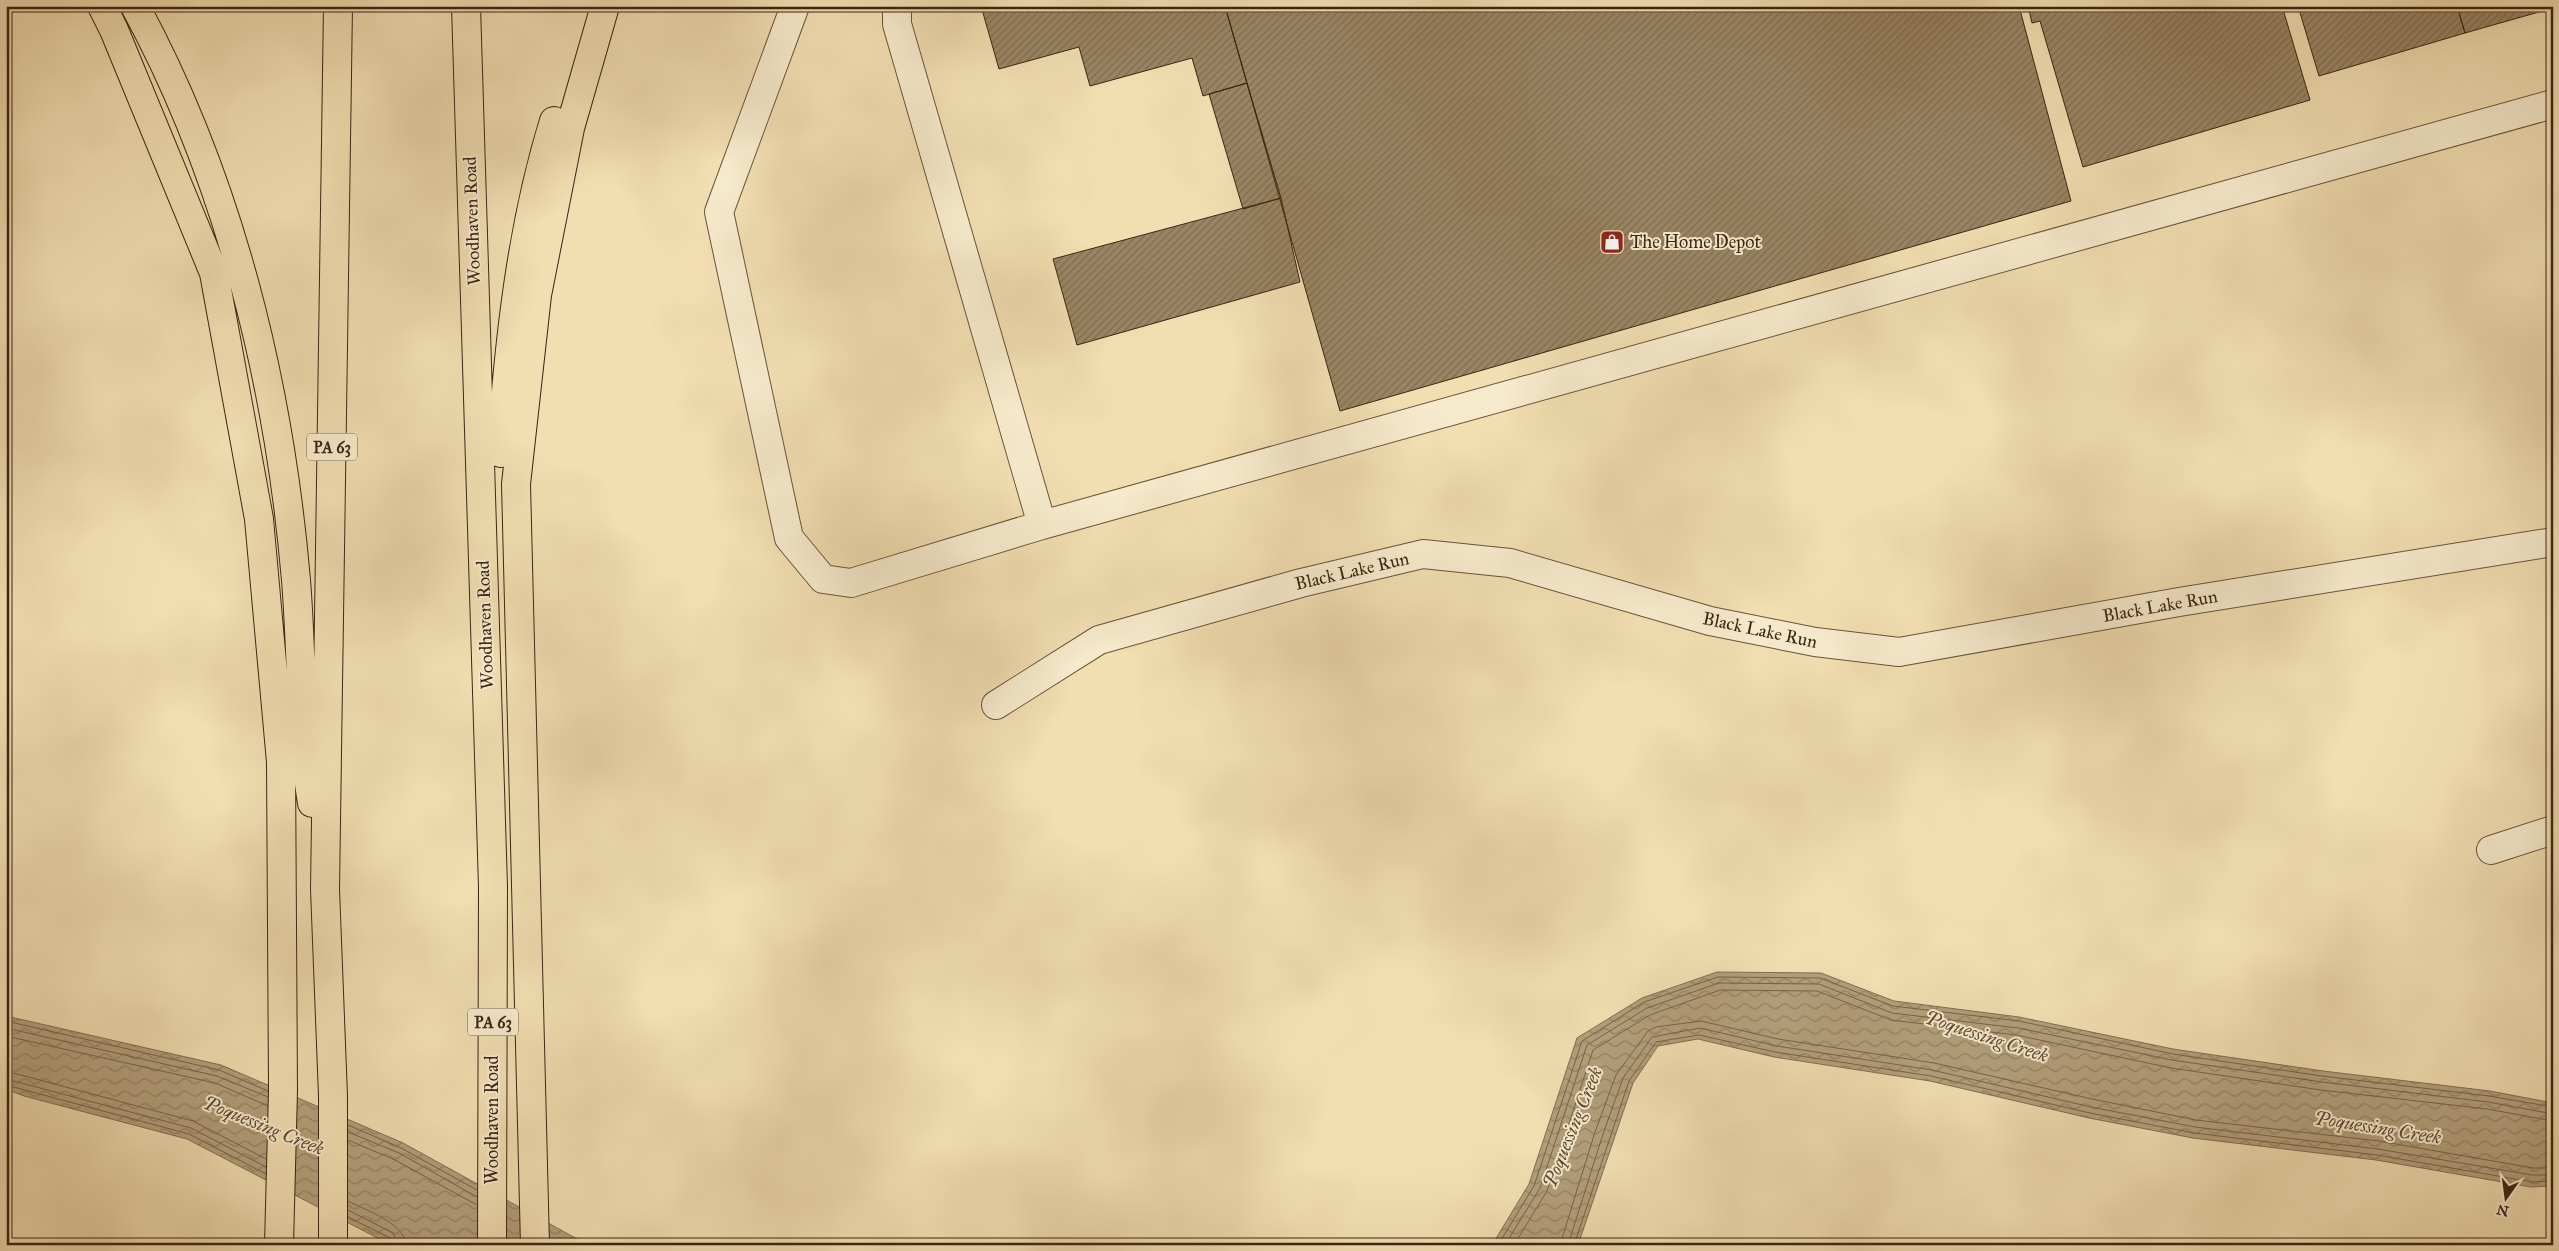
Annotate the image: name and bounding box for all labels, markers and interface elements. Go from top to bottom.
street label: Woodhaven Road [459,156,485,286]
shop icon: The Home Depot [1599,229,1625,255]
place label: The Home Depot [1630,231,1762,253]
road number: PA 63 [307,434,357,461]
street label: Black Lake Run [1293,547,1411,595]
street label: Woodhaven Road [472,560,498,690]
street label: Black Lake Run [2101,585,2220,627]
street label: Black Lake Run [1701,607,1820,653]
water label: Poquessing Creek [1922,1006,2052,1067]
road number: PA 63 [468,1009,518,1036]
street label: Woodhaven Road [481,1055,503,1185]
water label: Poquessing Creek [1538,1063,1607,1191]
water label: Poquessing Creek [200,1091,328,1160]
water label: Poquessing Creek [2313,1106,2444,1149]
north arrow [2482,1174,2532,1224]
text: N [2495,1200,2511,1220]

